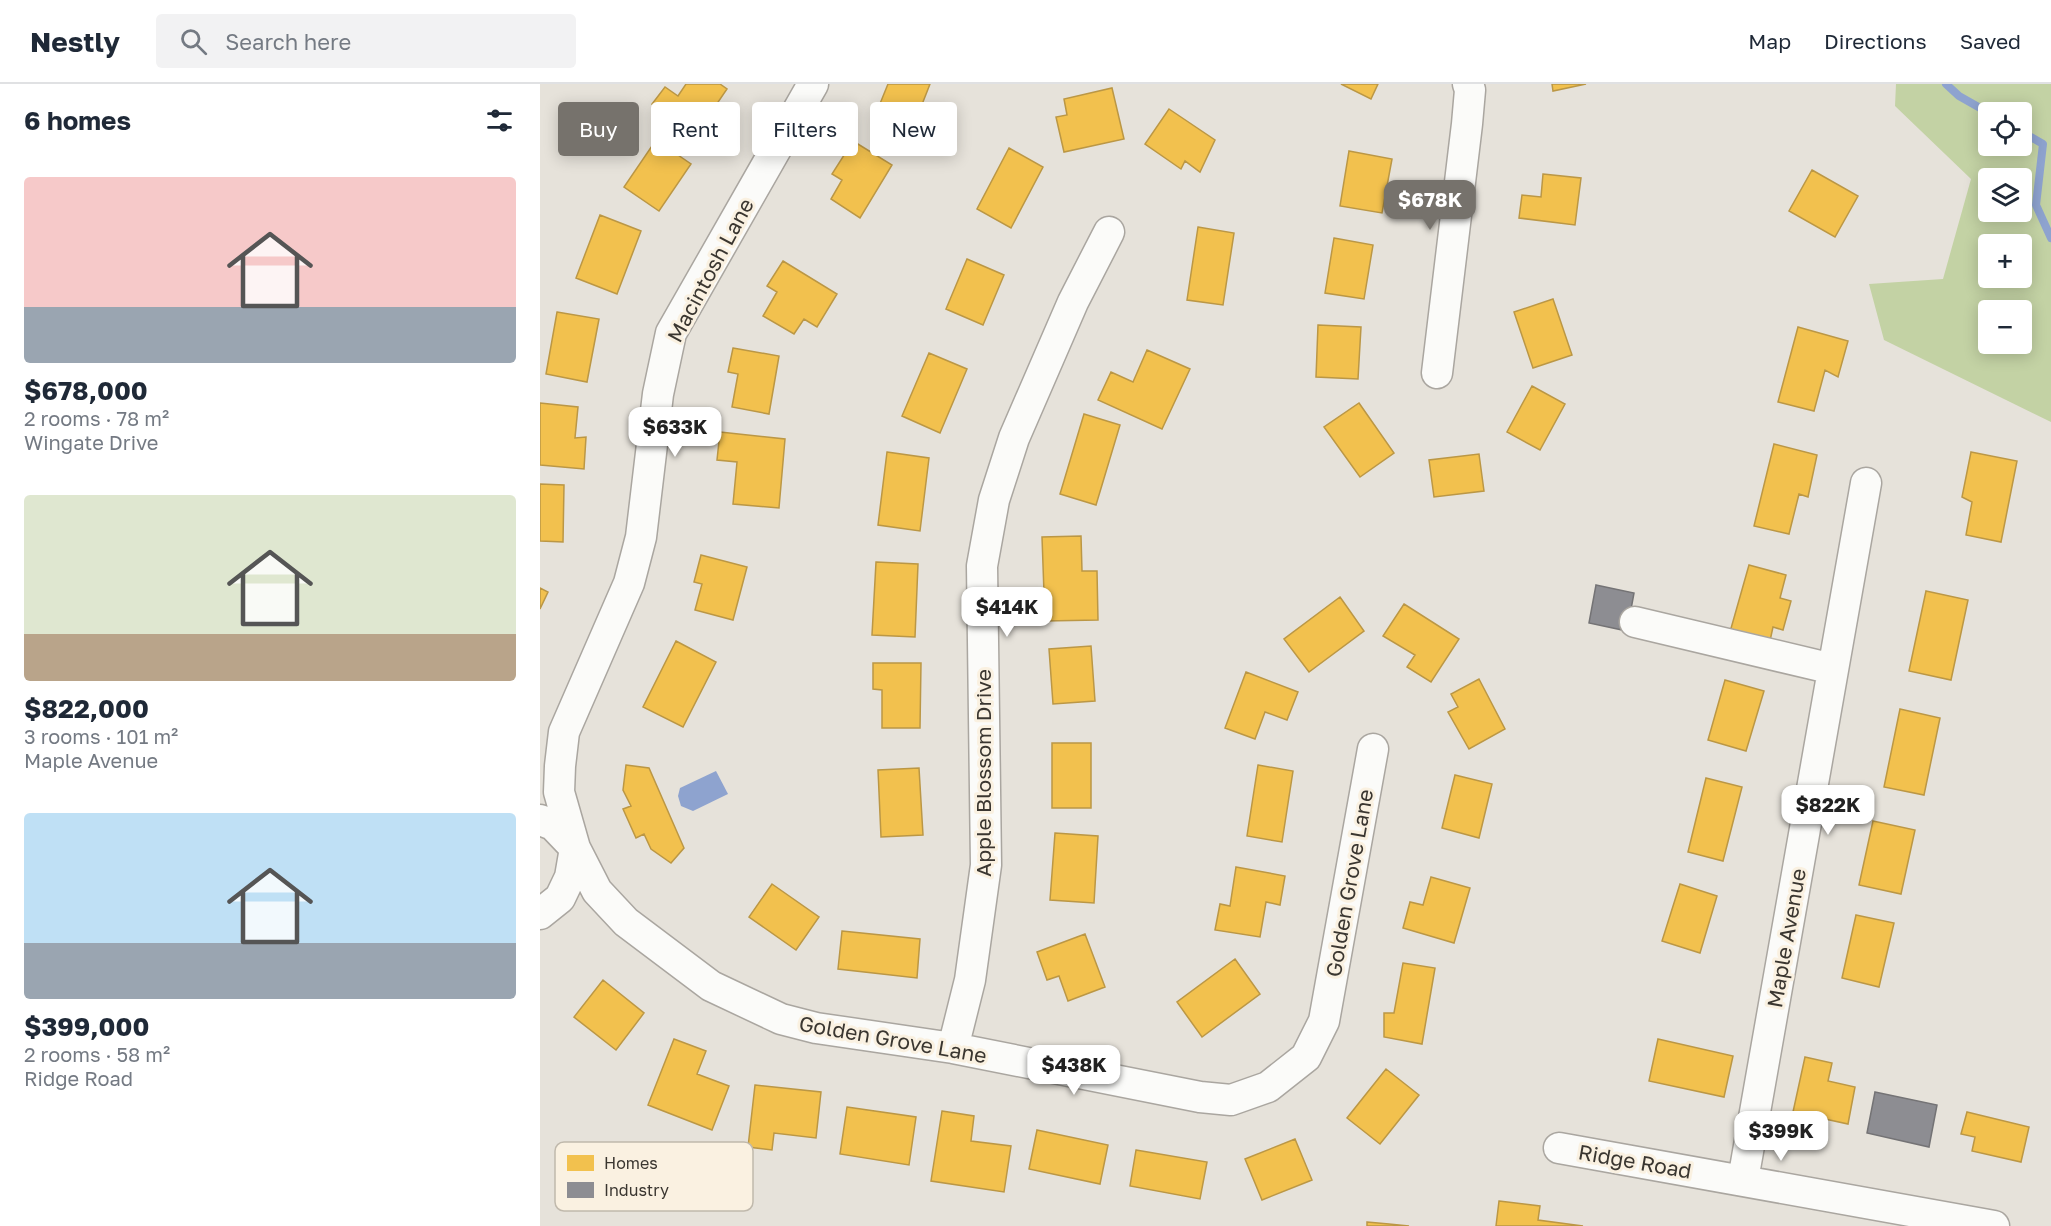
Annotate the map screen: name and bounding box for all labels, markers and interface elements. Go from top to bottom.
search box [156,14,576,68]
text: Nestly [30,25,120,58]
icon: search [177,25,210,58]
text: Search here [225,28,351,55]
text: Map [1748,28,1791,54]
text: Directions [1824,28,1927,54]
text: Saved [1960,28,2021,54]
chip: Buy [558,102,639,156]
chip: Rent [651,102,740,156]
chip: Filters [752,102,858,156]
chip: New [870,102,957,156]
map controls [1978,102,2032,354]
button: locate [1978,102,2032,156]
icon: filters [483,104,516,137]
text: 6 homes [24,105,131,136]
button: layers [1978,168,2032,222]
pin: $678K [1388,180,1472,231]
text: $678K [1398,187,1462,211]
street label: Macintosh Lane [661,194,759,346]
icon: home [216,216,324,324]
button: + [1978,234,2032,288]
button: − [1978,300,2032,354]
text: $678,000 [24,375,148,406]
text: 2 rooms · 78 m² [24,406,169,430]
pin: $633K [633,407,717,458]
text: $633K [643,414,708,438]
text: Wingate Drive [24,430,158,454]
icon: home [216,534,324,642]
pin: $414K [965,587,1049,638]
text: $414K [975,594,1039,618]
street label: Apple Blossom Drive [970,669,996,877]
text: $822,000 [24,693,149,724]
text: 3 rooms · 101 m² [24,724,178,748]
text: Maple Avenue [24,748,158,772]
pin: $822K [1786,785,1870,836]
street label: Golden Grove Lane [1320,787,1378,979]
text: $822K [1795,792,1861,816]
icon: home [216,852,324,960]
street label: Maple Avenue [1761,866,1811,1010]
street label: Golden Grove Lane [797,1010,989,1068]
text: $399,000 [24,1011,149,1042]
text: 2 rooms · 58 m² [24,1042,170,1066]
pin: $438K [1032,1045,1116,1096]
text: $438K [1041,1052,1107,1076]
text: Ridge Road [24,1066,133,1090]
pin: $399K [1739,1111,1823,1162]
text: $399K [1748,1118,1814,1142]
street label: Ridge Road [1576,1138,1694,1184]
legend [555,1142,753,1211]
text: Homes [604,1153,658,1173]
text: Industry [604,1180,669,1200]

